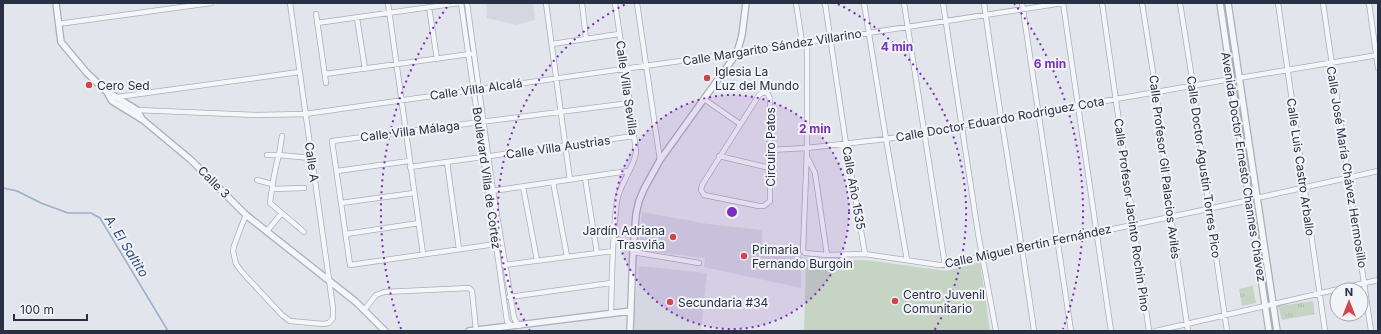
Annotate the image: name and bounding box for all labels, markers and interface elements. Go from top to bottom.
street label: Calle Margarito Sández Villarino [681,25,863,69]
text: 4 min [881,39,913,54]
street label: Calle Villa Sevilla [613,40,641,136]
street label: Avenida Doctor Ernesto Channes Chávez [1218,51,1270,283]
text: 6 min [1034,56,1066,71]
place label: Iglesia La Luz del Mundo [715,64,799,93]
street label: Calle José María Chávez Hermosillo [1324,65,1370,269]
marker: Iglesia La Luz del Mundo [702,73,712,83]
street label: Calle Profesor Gil Palacios Avilés [1146,74,1184,260]
street label: Calle Villa Alcalá [429,75,523,103]
street label: Calle Doctor Agustín Torres Pico [1184,75,1224,259]
place label: Cero Sed [97,78,150,93]
marker: Cero Sed [84,80,94,90]
street label: Calle Doctor Eduardo Rodríguez Cota [895,93,1105,145]
street label: Calle Luis Castro Arballo [1284,97,1318,237]
street label: Boulevard Villa de Cortez [470,106,504,250]
street label: Circuiro Patos [763,107,778,187]
street label: Calle Villa Málaga [359,117,461,145]
street label: Calle Profesor Jacinto Rochin Pino [1111,117,1153,313]
text: 2 min [799,121,831,136]
street label: Calle Villa Austrias [505,132,611,162]
street label: Calle A [302,141,322,183]
street label: Calle Año 1535 [839,145,869,231]
street label: Calle 3 [195,163,233,201]
centre of rings [725,205,739,219]
water label: A. El Saltito [101,211,152,280]
street label: Calle Miguel Bertín Fernández [943,221,1113,271]
place label: Jardín Adriana Trasviña [583,223,665,252]
marker: Jardín Adriana Trasviña [668,232,678,242]
place label: Primaria Fernando Burgoin [752,242,853,271]
marker: Primaria Fernando Burgoin [739,251,749,261]
north arrow [1329,282,1369,322]
text: N [1345,285,1353,299]
place label: Centro Juvenil Comunitario [903,287,985,316]
place label: Secundaria #34 [678,295,769,310]
scale bar [14,296,87,322]
marker: Centro Juvenil Comunitario [890,296,900,306]
marker: Secundaria #34 [665,297,675,307]
text: 100 m [20,302,54,317]

